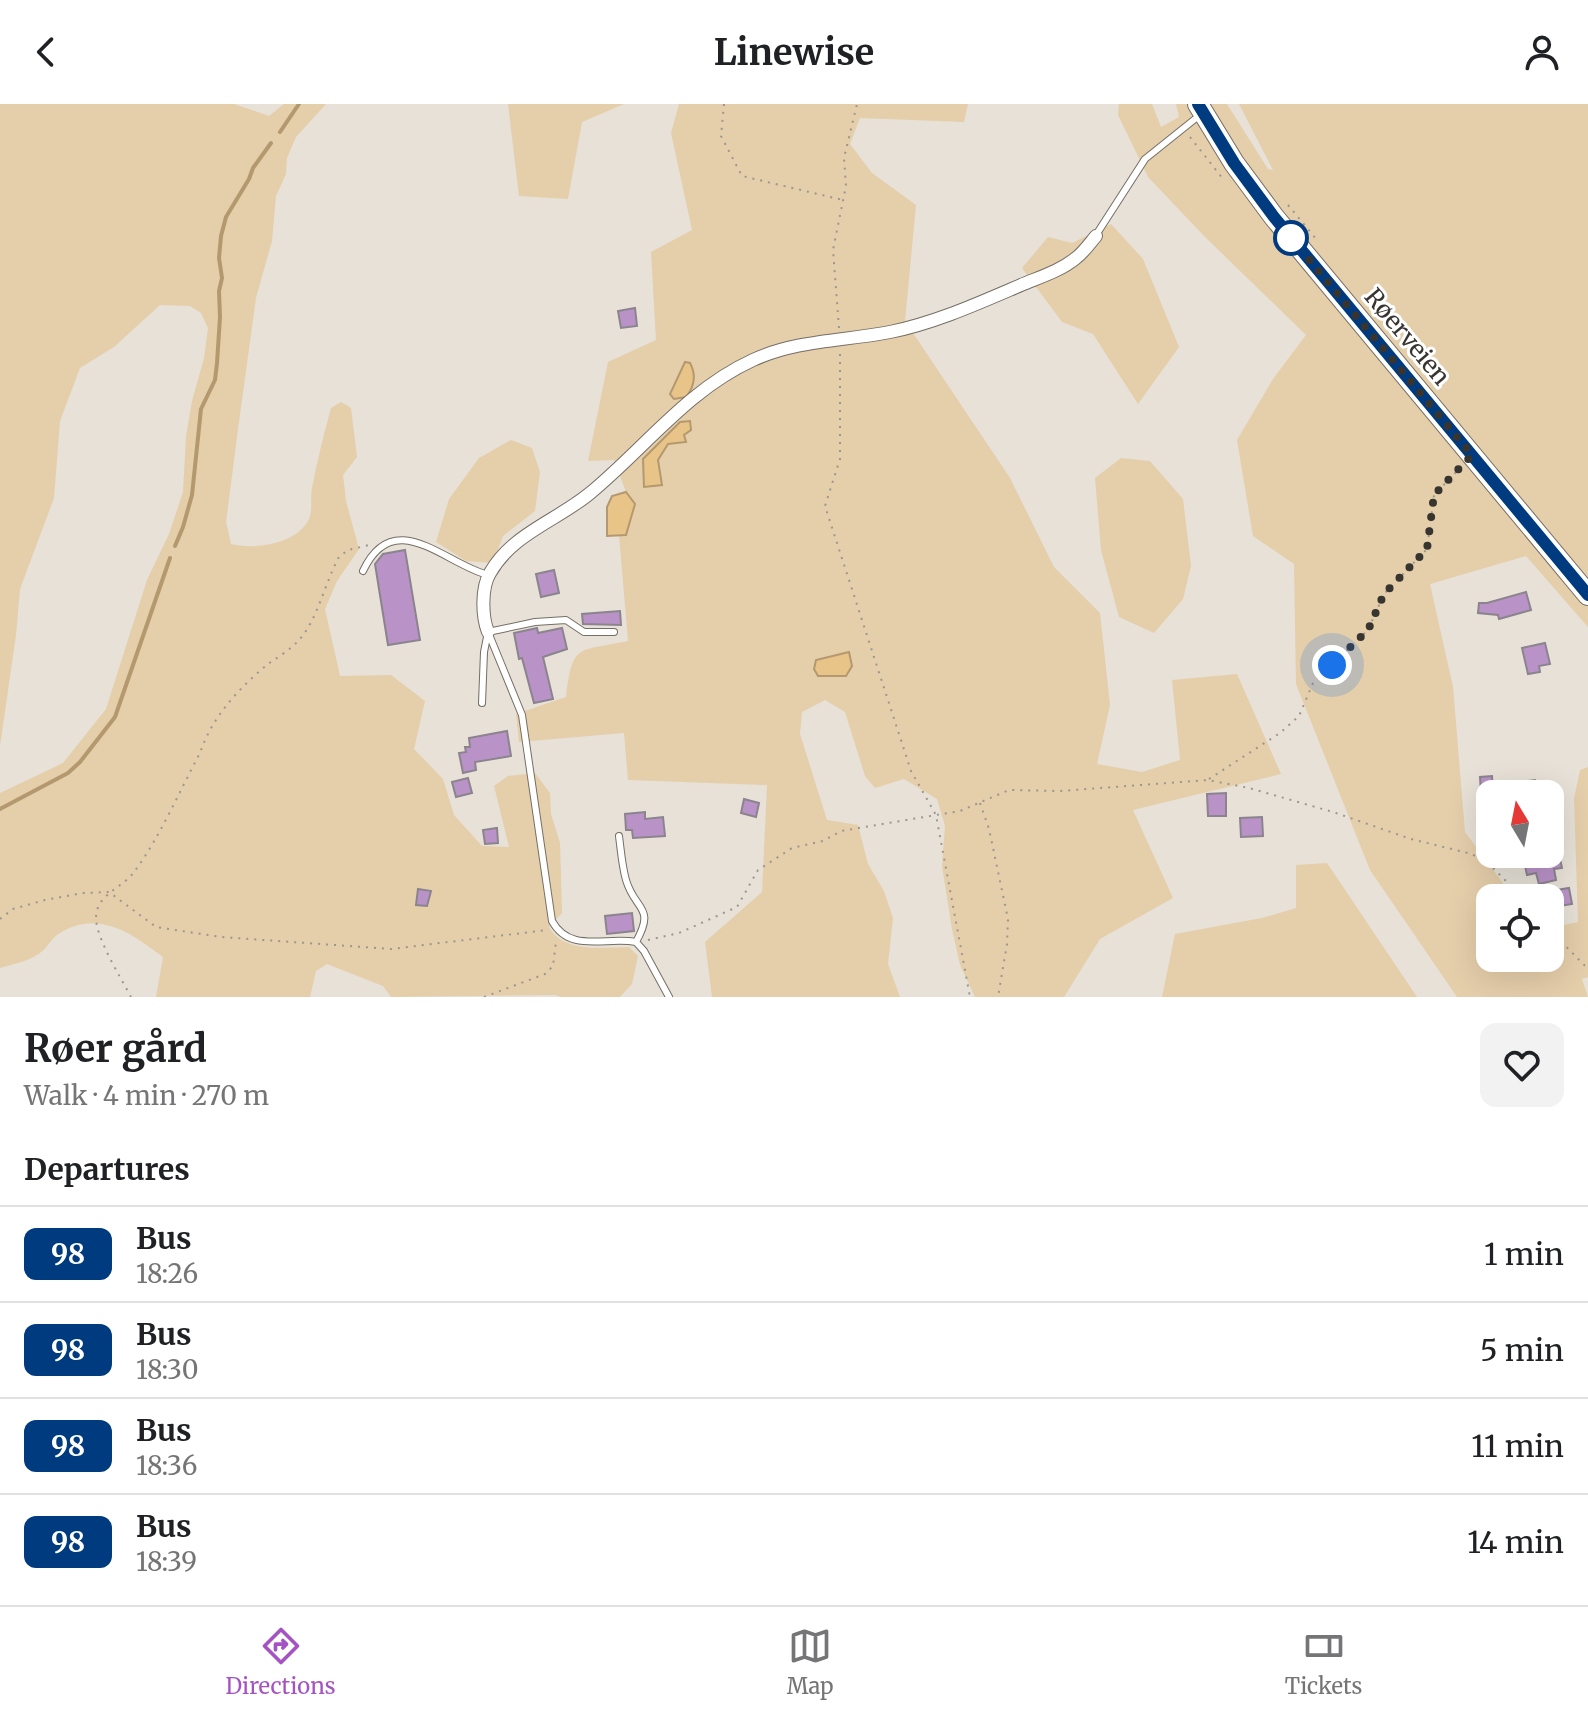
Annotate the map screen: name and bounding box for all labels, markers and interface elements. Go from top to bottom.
icon: back [24,30,68,74]
text: Linewise [714,30,874,75]
icon: person [1520,30,1564,74]
unlabelled marker [1274,221,1308,255]
street label: Røerveien [1358,282,1457,392]
your location [1312,645,1352,685]
north arrow [1476,780,1564,868]
map controls [1476,780,1564,972]
button: locate [1476,884,1564,972]
button: heart [1480,1023,1564,1107]
text: Røer gård [24,1025,207,1072]
text: Walk · 4 min · 270 m [24,1079,269,1112]
text: Departures [24,1150,190,1188]
text: Bus [136,1219,192,1257]
text: 1 min [1484,1235,1564,1273]
text: 98 [51,1236,85,1272]
text: 18:26 [136,1257,198,1290]
text: Bus [136,1315,192,1353]
text: 5 min [1480,1331,1564,1369]
text: 98 [51,1332,85,1368]
text: 18:30 [136,1353,198,1386]
text: Bus [136,1411,192,1449]
text: 11 min [1471,1427,1564,1465]
text: 98 [51,1428,85,1464]
text: 18:36 [136,1449,197,1482]
text: Bus [136,1507,192,1545]
text: 14 min [1467,1523,1564,1561]
text: 98 [51,1524,85,1560]
text: 18:39 [136,1545,197,1578]
tab: Directions [226,1624,336,1700]
tab: Map [787,1624,834,1700]
tab: Tickets [1285,1624,1362,1700]

